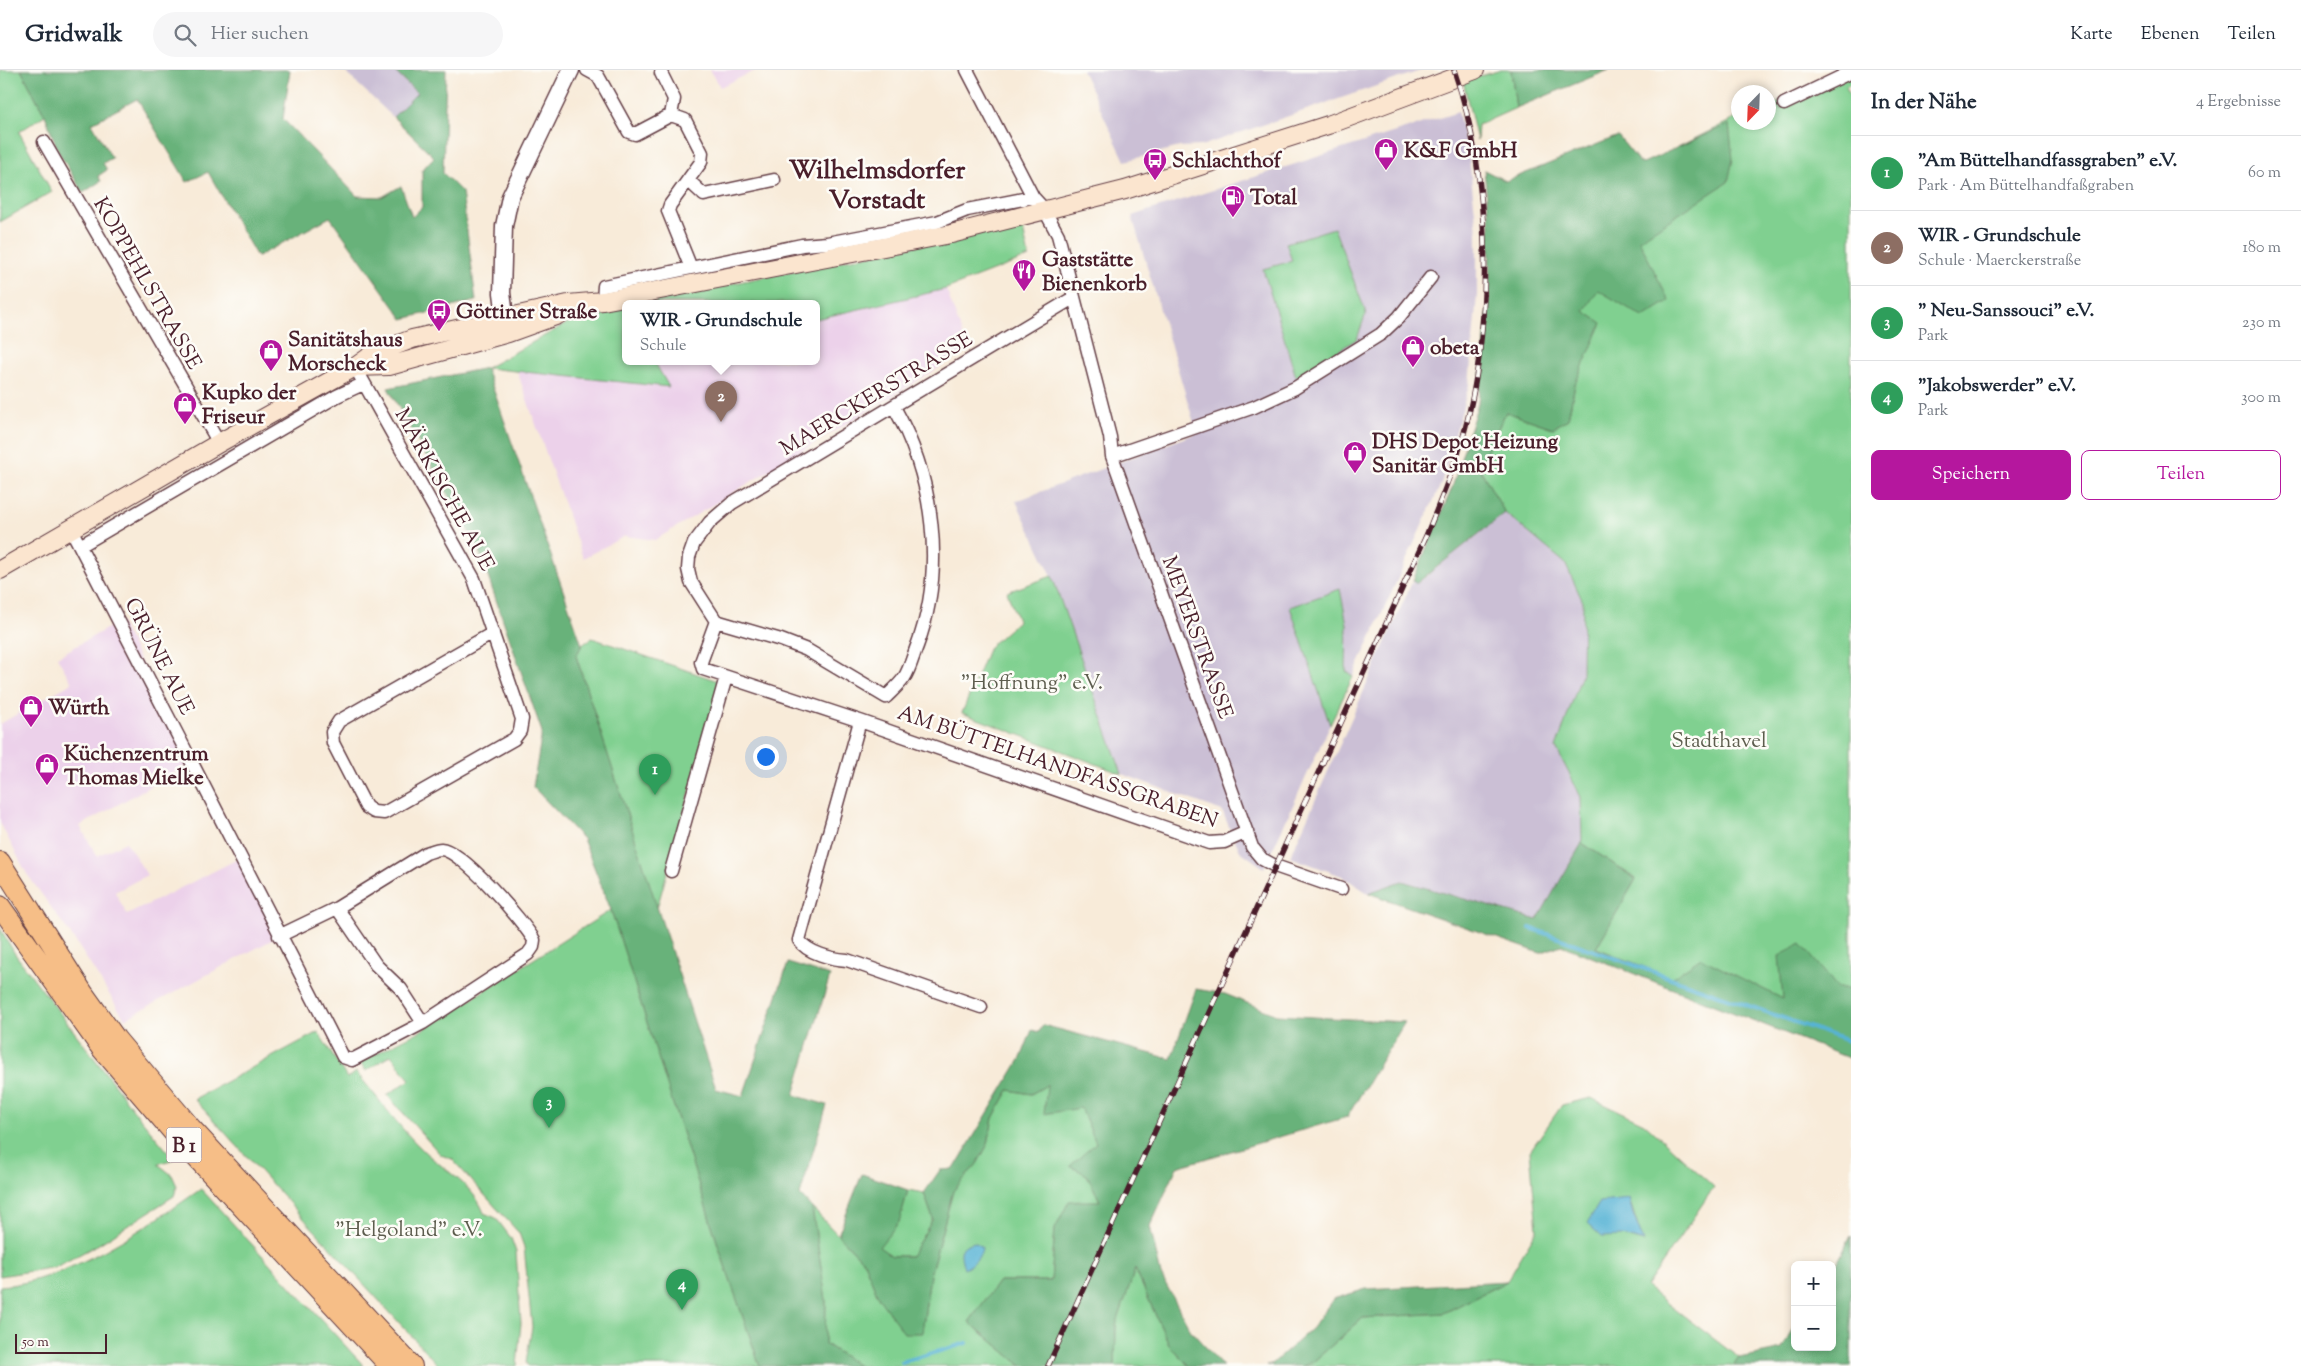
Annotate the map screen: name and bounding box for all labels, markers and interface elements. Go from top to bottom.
search box [153,12,503,57]
text: Gridwalk [25,18,123,52]
icon: search [171,21,199,49]
text: Hier suchen [211,21,309,48]
text: Karte [2070,22,2113,48]
text: Ebenen [2141,22,2200,48]
text: Teilen [2228,22,2276,48]
north arrow [1731,85,1776,130]
text: In der Nähe [1871,88,1977,118]
text: 4 Ergebnisse [2196,91,2281,114]
shop icon: K&F GmbH [1373,137,1399,171]
place label: K&F GmbH [1404,137,1518,167]
bus stop icon: Schlachthof [1142,147,1168,181]
place label: Schlachthof [1172,147,1283,177]
text: "Am Büttelhandfassgraben" e.V. [1918,148,2177,175]
district label: Wilhelmsdorfer Vorstadt [789,153,966,220]
text: 1 [1884,162,1890,185]
text: 60 m [2248,162,2281,185]
text: Park · Am Büttelhandfaßgraben [1918,175,2134,198]
fuel station icon: Total [1220,184,1246,218]
place label: Total [1250,184,1297,214]
street label: KOPPEHLSTRASSE [85,192,208,376]
text: WIR - Grundschule [1918,223,2081,250]
text: 2 [1883,237,1891,260]
text: 180 m [2242,237,2281,260]
place label: Gaststätte Bienenkorb [1042,246,1147,300]
text: Schule · Maerckerstraße [1918,250,2081,273]
restaurant icon: Gaststätte Bienenkorb [1011,258,1037,292]
bus stop icon: Göttiner Straße [426,298,452,332]
place label: Göttiner Straße [456,298,598,328]
text: " Neu-Sanssouci" e.V. [1918,298,2094,325]
popup [622,300,820,365]
text: WIR - Grundschule [640,308,802,335]
text: 3 [1884,312,1890,335]
text: 230 m [2242,312,2281,335]
street label: MAERCKERSTRASSE [775,325,979,464]
text: Park [1918,325,1949,348]
place label: Sanitätshaus Morscheck [288,326,403,380]
shop icon: obeta [1400,334,1426,368]
place label: obeta [1430,334,1480,364]
text: Schule [640,335,687,358]
shop icon: Sanitätshaus Morscheck [258,338,284,372]
text: "Jakobswerder" e.V. [1918,373,2076,400]
place label: Kupko der Friseur [202,379,297,433]
pin: 2 [705,381,737,422]
text: 4 [1883,387,1891,410]
text: 300 m [2241,387,2281,410]
shop icon: Kupko der Friseur [172,391,198,425]
text: Park [1918,400,1949,423]
street label: MÄRKISCHE AUE [386,403,501,577]
place label: DHS Depot Heizung Sanitär GmbH [1372,428,1559,482]
shop icon: DHS Depot Heizung Sanitär GmbH [1342,440,1368,474]
button: Speichern [1871,450,2071,500]
button: Teilen [2081,450,2281,500]
street label: MEYERSTRASSE [1153,552,1240,724]
street label: GRÜNE AUE [116,593,201,721]
park label: "Hoffnung" e.V. [961,669,1103,699]
shop icon: Würth [18,694,44,728]
place label: Würth [48,694,110,724]
street label: AM BÜTTELHANDFASSGRABEN [893,699,1222,837]
park label: Stadthavel [1671,727,1767,757]
place label: Küchenzentrum Thomas Mielke [64,740,209,794]
your location [753,744,779,770]
shop icon: Küchenzentrum Thomas Mielke [34,752,60,786]
pin: 1 [639,754,671,795]
pin: 3 [533,1087,565,1128]
road number: B 1 [166,1128,202,1162]
park label: "Helgoland" e.V. [335,1216,483,1246]
map controls [1791,1261,1836,1351]
button: + [1791,1261,1836,1306]
pin: 4 [666,1269,698,1310]
button: − [1791,1306,1836,1351]
scale bar [15,1331,108,1354]
text: 50 m [22,1333,49,1353]

